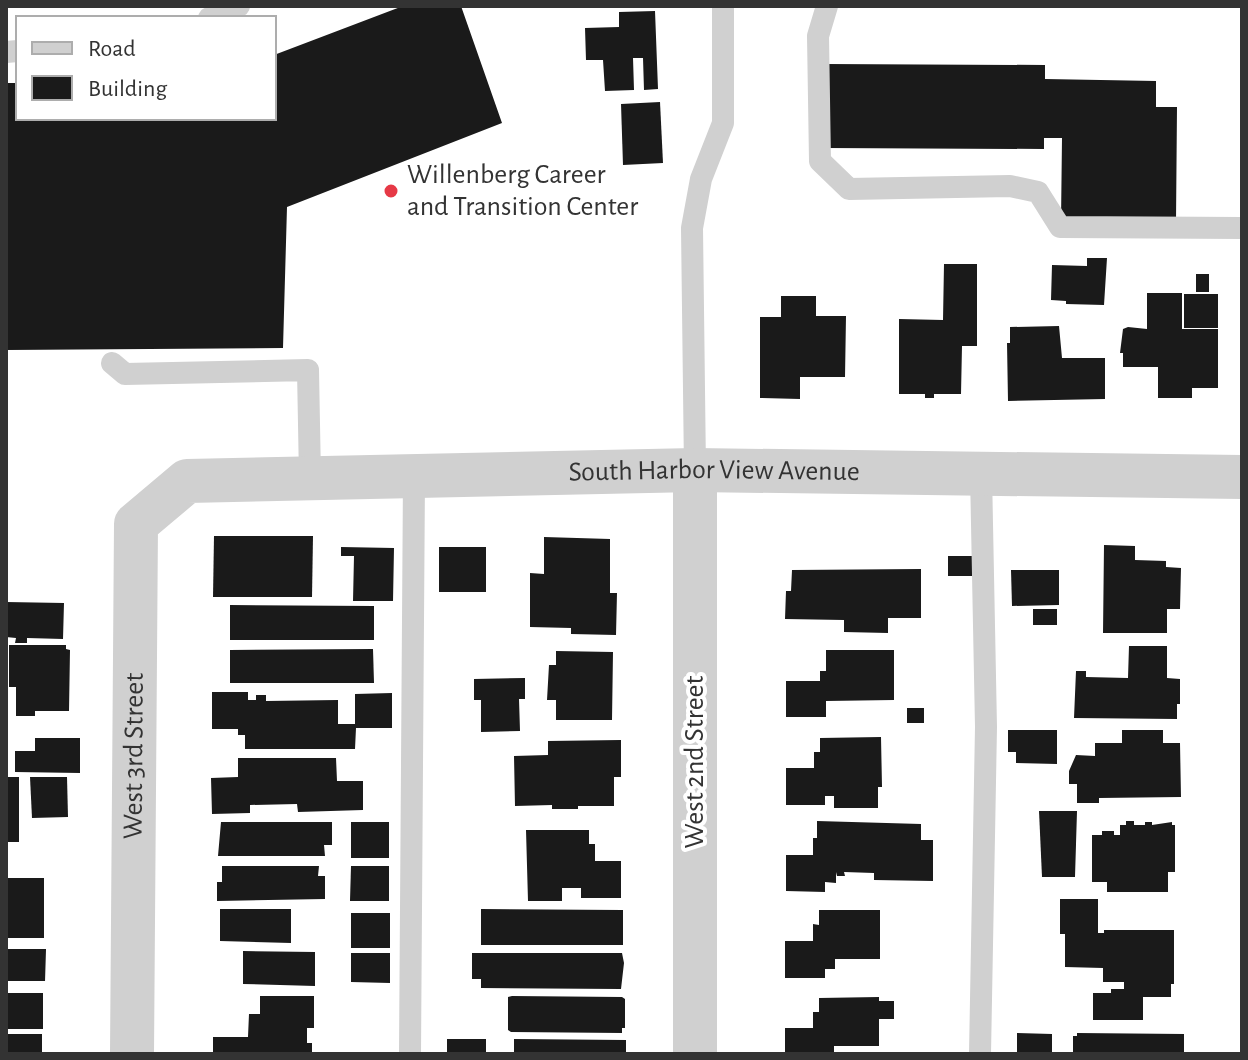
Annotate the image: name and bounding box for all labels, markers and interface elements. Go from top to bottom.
legend [16,16,276,120]
text: Road [88,37,136,61]
text: Building [88,77,167,101]
place label: Willenberg Career and Transition Center [407,161,638,221]
marker: Willenberg Career and Transition Center [382,182,400,200]
street label: South Harbor View Avenue [568,456,860,487]
street label: West 3rd Street [120,673,149,839]
street label: West 2nd Street [681,676,709,848]

